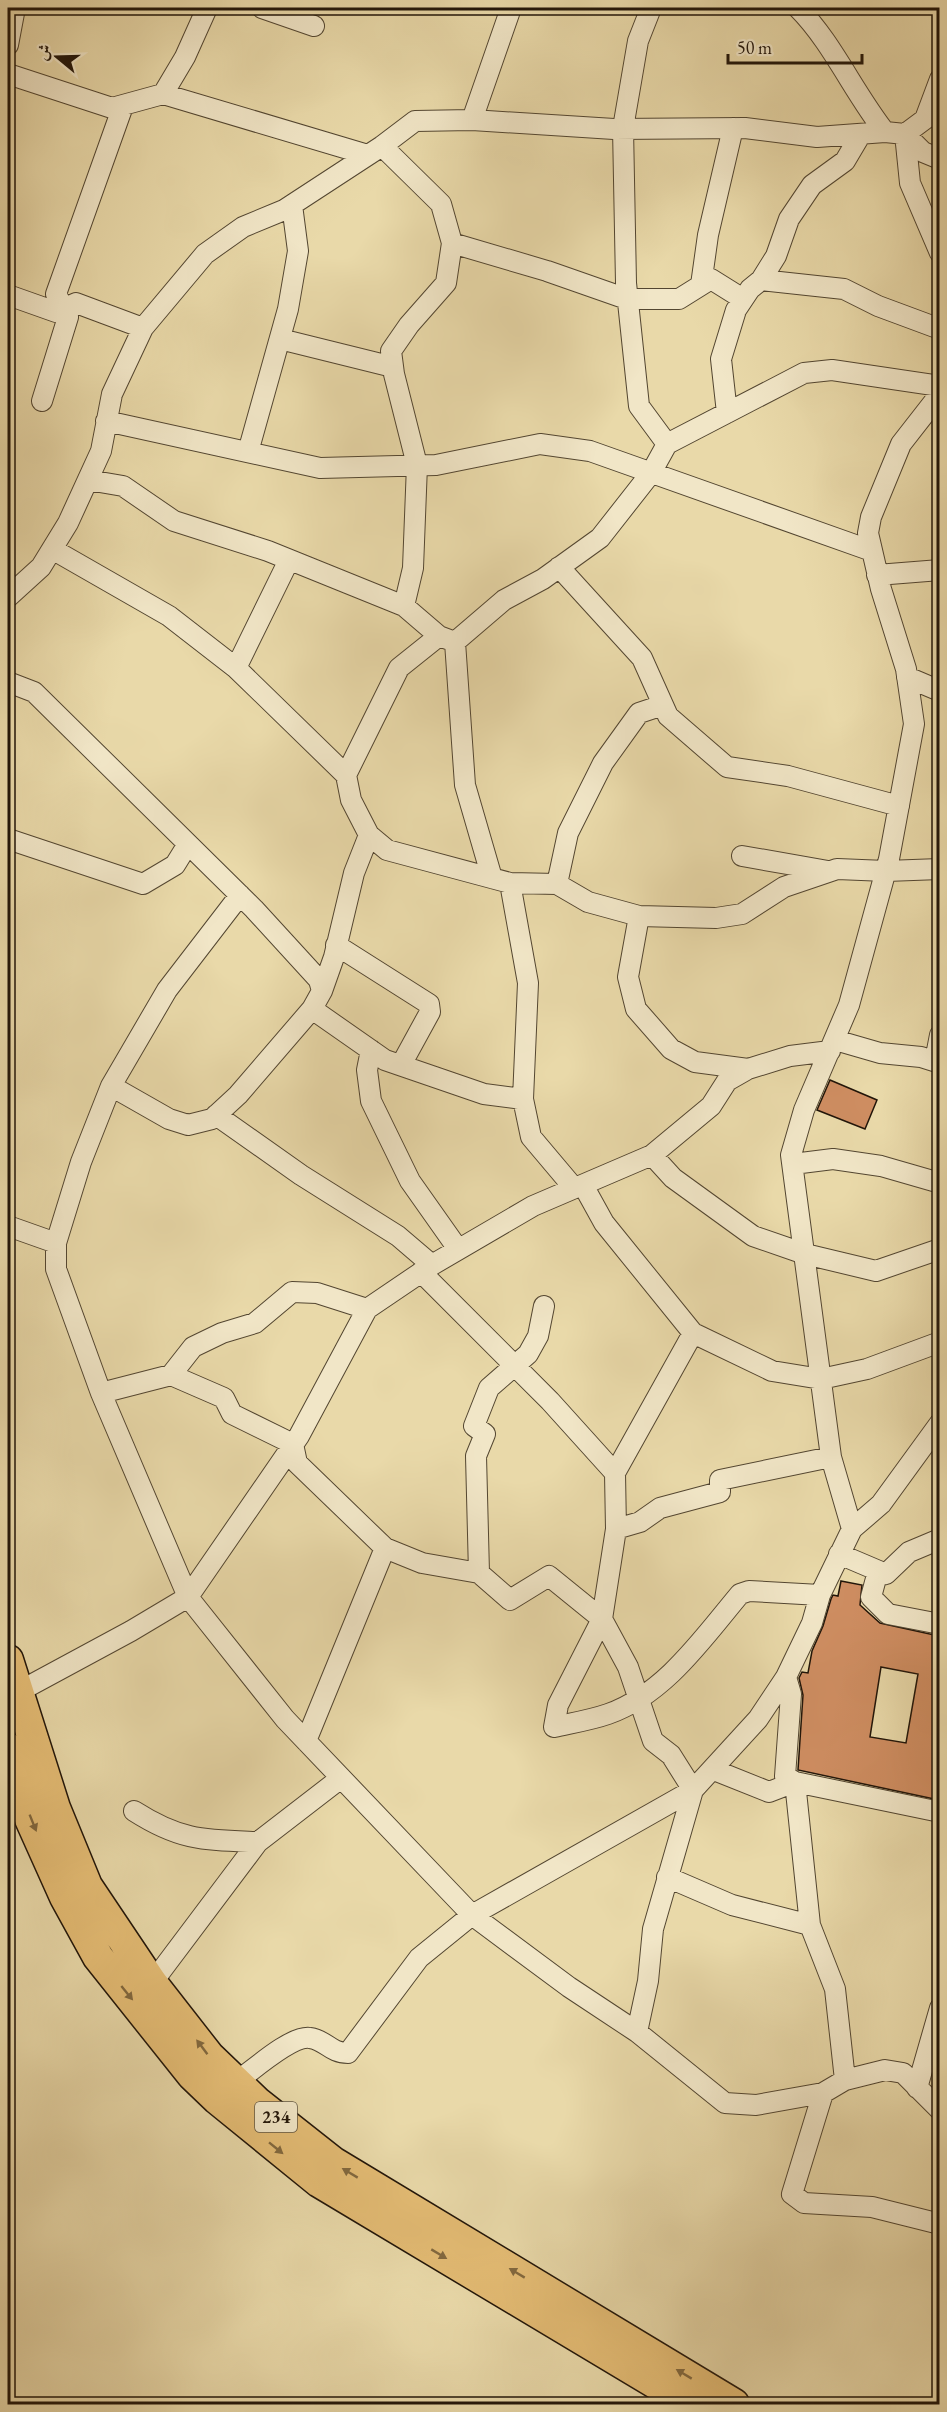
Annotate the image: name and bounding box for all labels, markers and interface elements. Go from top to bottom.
north arrow [27,27,87,87]
scale bar [728,27,862,65]
text: 50 m [737,36,772,59]
text: ش [31,41,56,63]
one-way arrow [28,1815,38,1833]
one-way arrow [120,1985,133,2000]
one-way arrow [195,2039,208,2055]
road number: 234 [255,2102,297,2132]
one-way arrow [268,2142,283,2154]
one-way arrow [342,2167,358,2178]
one-way arrow [431,2249,447,2260]
one-way arrow [509,2268,525,2279]
one-way arrow [676,2369,692,2380]

